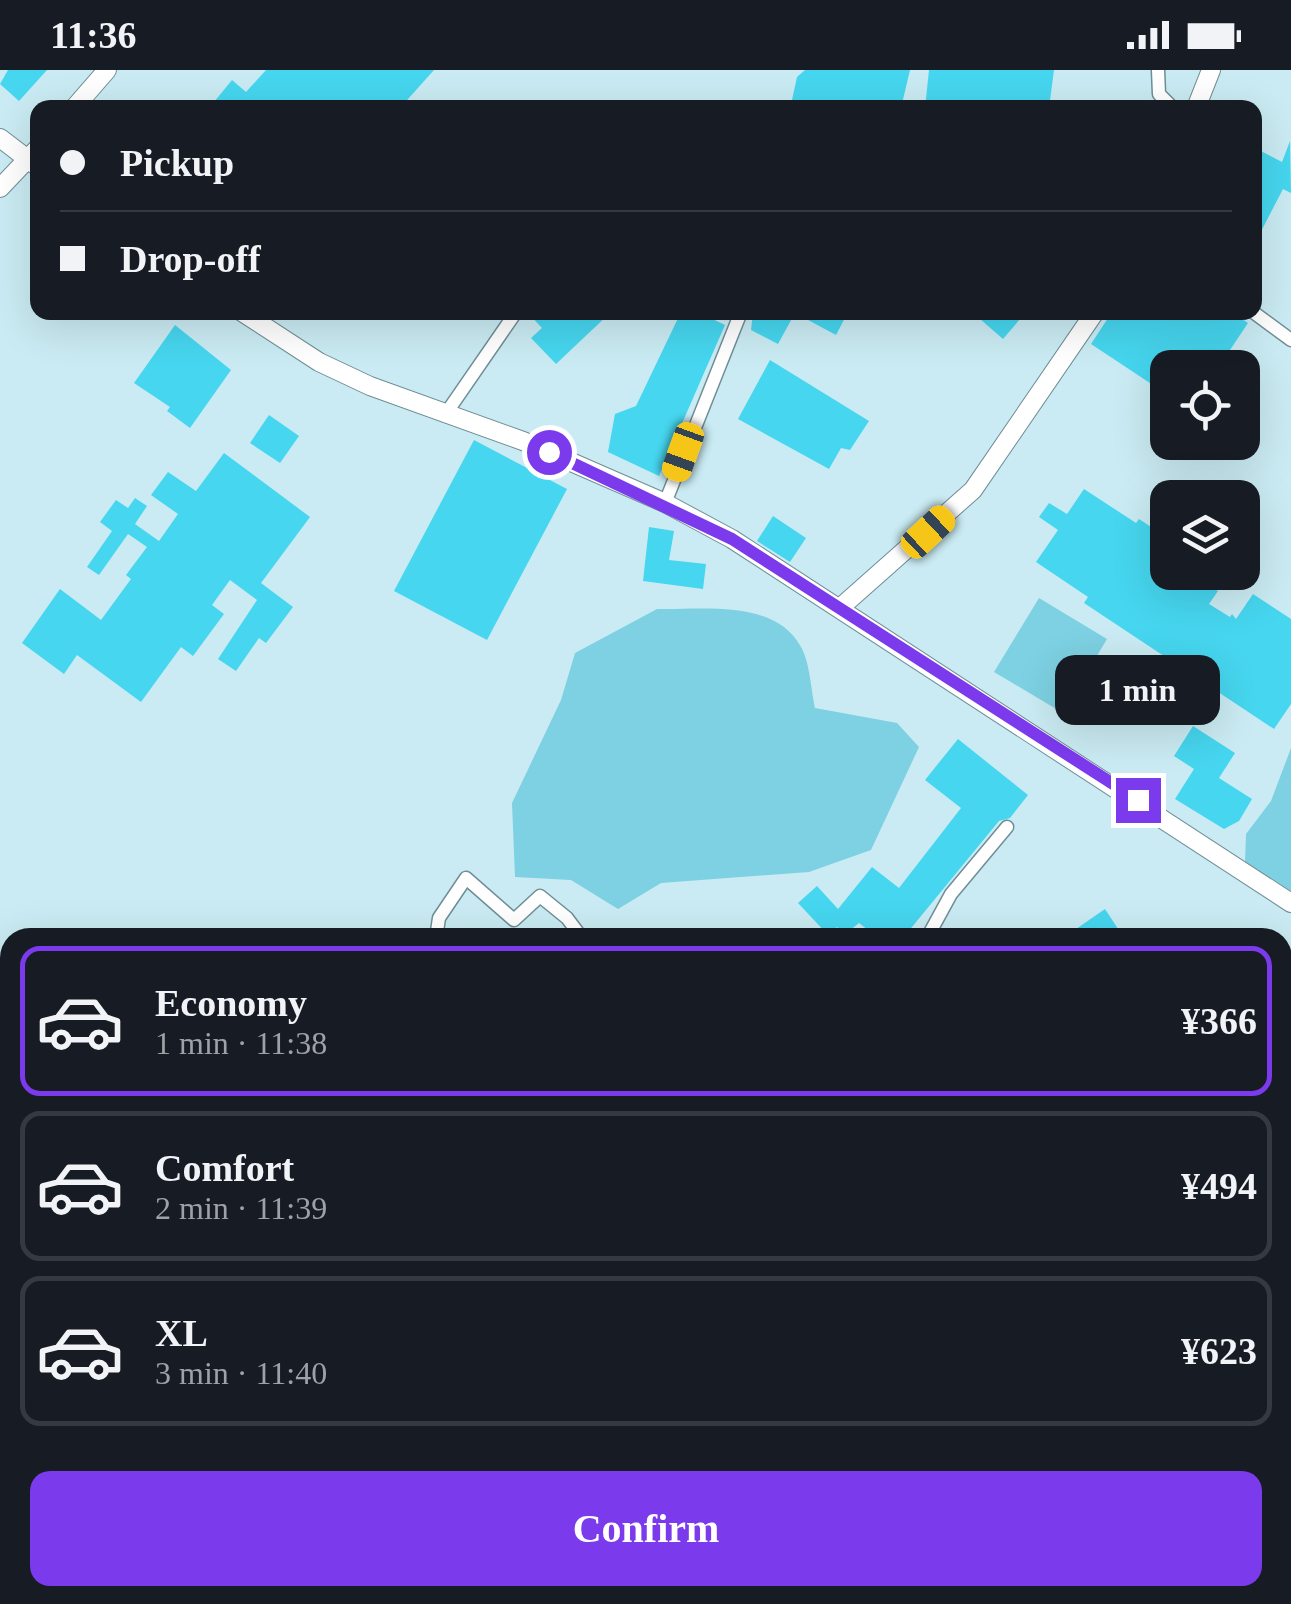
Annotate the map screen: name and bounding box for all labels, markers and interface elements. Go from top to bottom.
text: 11:36 [50,14,137,56]
text: Pickup [120,142,234,184]
text: Drop-off [120,238,261,280]
map controls [1150,350,1260,590]
button: locate [1150,350,1260,460]
car [659,419,707,485]
route start [527,430,572,475]
button: layers [1150,480,1260,590]
car [896,501,960,563]
callout: 1 min [1056,655,1220,725]
text: 1 min [1099,672,1176,708]
route end [1116,778,1161,823]
icon: car [35,976,125,1066]
text: Economy [155,982,307,1024]
text: ¥366 [1181,1000,1257,1042]
text: 1 min · 11:38 [155,1025,327,1061]
icon: car [35,1141,125,1231]
text: Comfort [155,1147,294,1189]
text: ¥494 [1181,1165,1257,1207]
text: 2 min · 11:39 [155,1190,327,1226]
icon: car [35,1306,125,1396]
text: XL [155,1312,208,1354]
text: ¥623 [1181,1330,1257,1372]
text: 3 min · 11:40 [155,1355,327,1391]
button: Confirm [30,1471,1262,1586]

